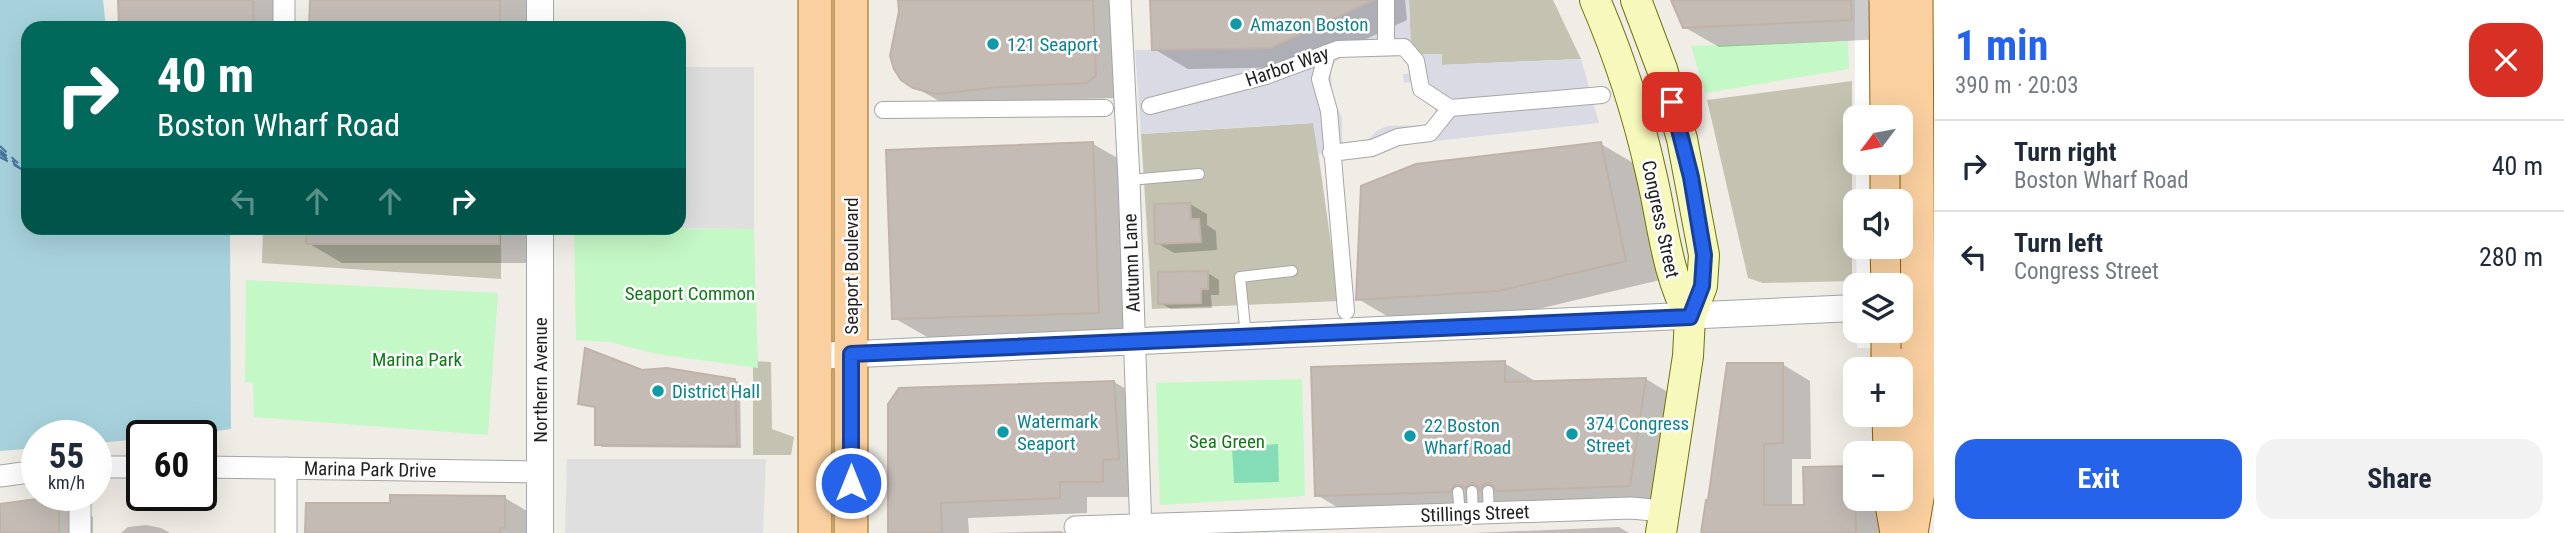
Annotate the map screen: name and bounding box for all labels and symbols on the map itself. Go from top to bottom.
place label: Amazon Boston [1250,13,1368,36]
marker: Amazon Boston [1228,16,1244,32]
place label: 121 Seaport [1007,33,1098,56]
marker: 121 Seaport [985,36,1001,52]
street label: Harbor Way [1242,41,1332,91]
pin [1642,72,1702,132]
north arrow [1843,105,1913,175]
street label: Congress Street [1637,158,1684,280]
street label: Seaport Boulevard [840,197,863,335]
street label: Autumn Lane [1118,213,1145,313]
park label: Seaport Common [625,282,755,305]
street label: Northern Avenue [529,317,552,443]
park label: Marina Park [372,348,463,371]
place label: District Hall [672,380,760,403]
marker: District Hall [650,383,666,399]
place label: Watermark Seaport [1017,410,1099,455]
place label: 374 Congress Street [1586,412,1689,457]
place label: 22 Boston Wharf Road [1424,414,1511,459]
speed limit sign: 60 [126,420,217,511]
marker: Watermark Seaport [995,424,1011,440]
marker: 374 Congress Street [1564,426,1580,442]
marker: 22 Boston Wharf Road [1402,428,1418,444]
park label: Sea Green [1189,430,1265,453]
position arrow [814,446,888,520]
street label: Marina Park Drive [304,457,436,482]
street label: Stillings Street [1420,500,1530,527]

